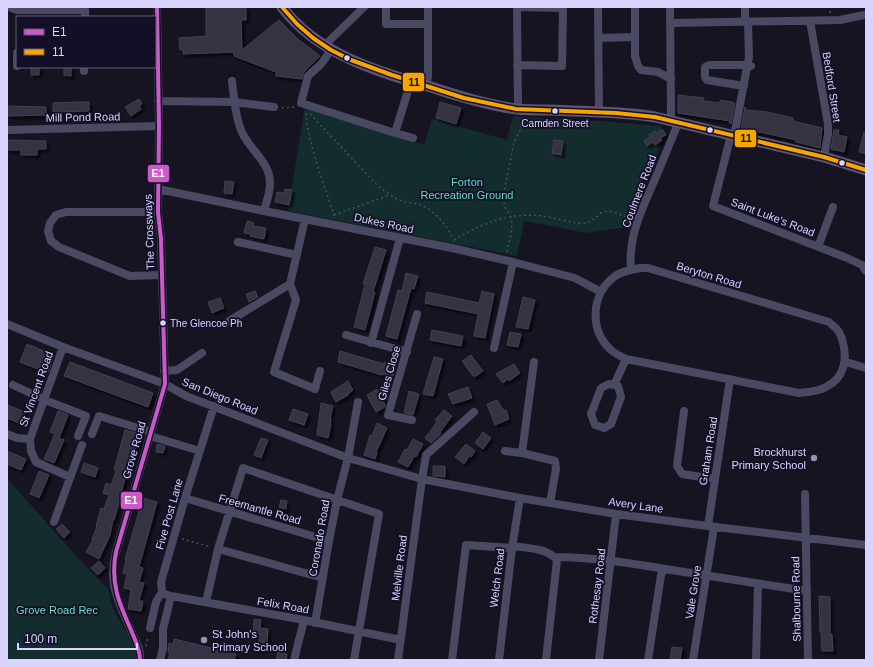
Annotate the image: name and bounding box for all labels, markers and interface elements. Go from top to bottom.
legend [16,16,156,68]
text: E1 [52,25,67,39]
text: 11 [52,45,65,59]
street label: Bedford Street [821,51,843,123]
unlabelled marker [342,53,352,63]
line badge: 11 [402,72,425,92]
text: 11 [408,76,420,88]
marker: Camden Street [550,106,560,116]
street label: Mill Pond Road [46,110,120,124]
place label: Camden Street [521,118,589,129]
unlabelled marker [705,125,715,135]
line badge: 11 [734,129,757,148]
text: 11 [740,132,752,144]
street label: Coulmere Road [620,153,658,229]
unlabelled marker [837,158,847,168]
line badge: E1 [147,164,170,183]
text: E1 [151,167,165,179]
park label: Forton Recreation Ground [421,176,513,201]
street label: The Crossways [142,193,156,270]
street label: Saint Luke's Road [729,195,817,239]
street label: Dukes Road [353,211,415,235]
street label: Beryton Road [675,259,743,291]
marker: The Glencoe Ph [158,318,168,328]
place label: The Glencoe Ph [170,318,242,329]
street label: Giles Close [375,344,403,402]
street label: St Vincent Road [17,350,55,428]
street label: San Diego Road [180,375,260,417]
street label: Graham Road [697,416,719,486]
street label: Grove Road [120,420,148,480]
place label: Brockhurst Primary School [731,446,806,471]
marker: Brockhurst Primary School [809,453,819,463]
street label: Five Post Lane [153,477,185,551]
line badge: E1 [120,491,143,510]
street label: Freemantle Road [217,492,303,526]
text: E1 [124,494,138,506]
street label: Avery Lane [608,495,664,515]
street label: Coronado Road [306,499,332,577]
street label: Melville Road [389,534,409,602]
street label: Welch Road [487,548,507,608]
street label: Rothesay Road [586,548,608,624]
street label: Shalbourne Road [789,556,803,642]
street label: Vale Grove [683,564,703,620]
street label: Felix Road [256,595,310,615]
park label: Grove Road Rec [16,604,98,616]
scale bar [18,625,137,651]
place label: St John's Primary School [212,628,287,653]
text: 100 m [24,632,57,646]
marker: St John's Primary School [199,635,209,645]

